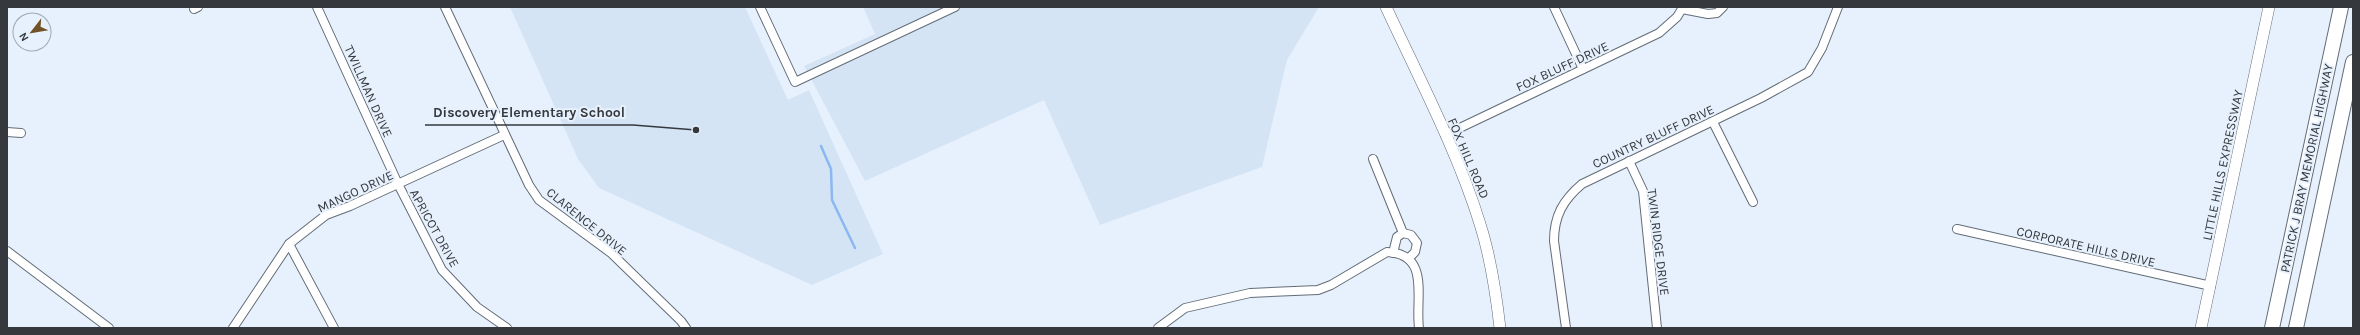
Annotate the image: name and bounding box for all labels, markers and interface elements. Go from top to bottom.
north arrow [12,12,52,52]
text: N [16,30,31,44]
street label: FOX BLUFF DRIVE [1513,38,1611,95]
street label: TWILLMAN DRIVE [342,43,396,140]
street label: PATRICK J BRAY MEMORIAL HIGHWAY [2277,62,2336,274]
street label: LITTLE HILLS EXPRESSWAY [2199,88,2246,242]
callout: Discovery Elementary School [425,99,633,125]
street label: COUNTRY BLUFF DRIVE [1590,102,1716,171]
text: Discovery Elementary School [433,104,625,121]
street label: FOX HILL ROAD [1445,115,1492,201]
street label: MANGO DRIVE [315,167,396,216]
street label: CLARENCE DRIVE [544,184,630,258]
street label: APRICOT DRIVE [407,187,462,270]
street label: TWIN RIDGE DRIVE [1645,188,1672,296]
street label: CORPORATE HILLS DRIVE [2015,223,2157,270]

